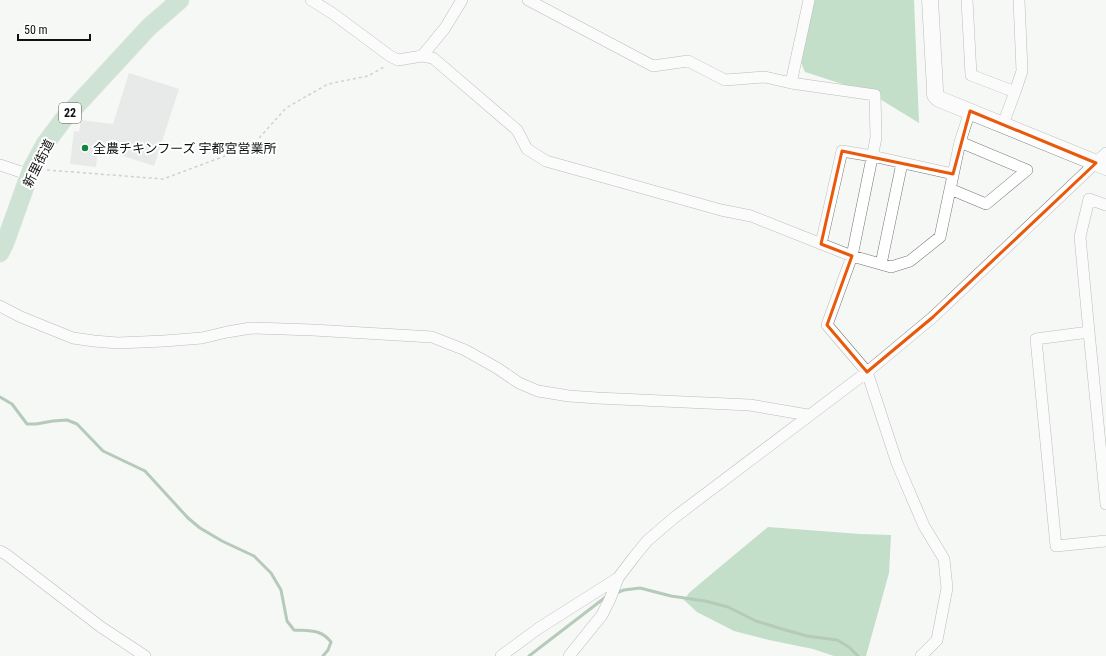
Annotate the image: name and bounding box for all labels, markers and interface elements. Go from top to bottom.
scale bar [18,16,90,42]
text: 50 m [24,23,48,37]
road number: 22 [59,103,81,123]
street label: 新里街道 [20,137,57,190]
place label: 全農チキンフーズ 宇都宮営業所 [93,141,277,156]
marker: 全農チキンフーズ 宇都宮営業所 [80,143,90,153]

